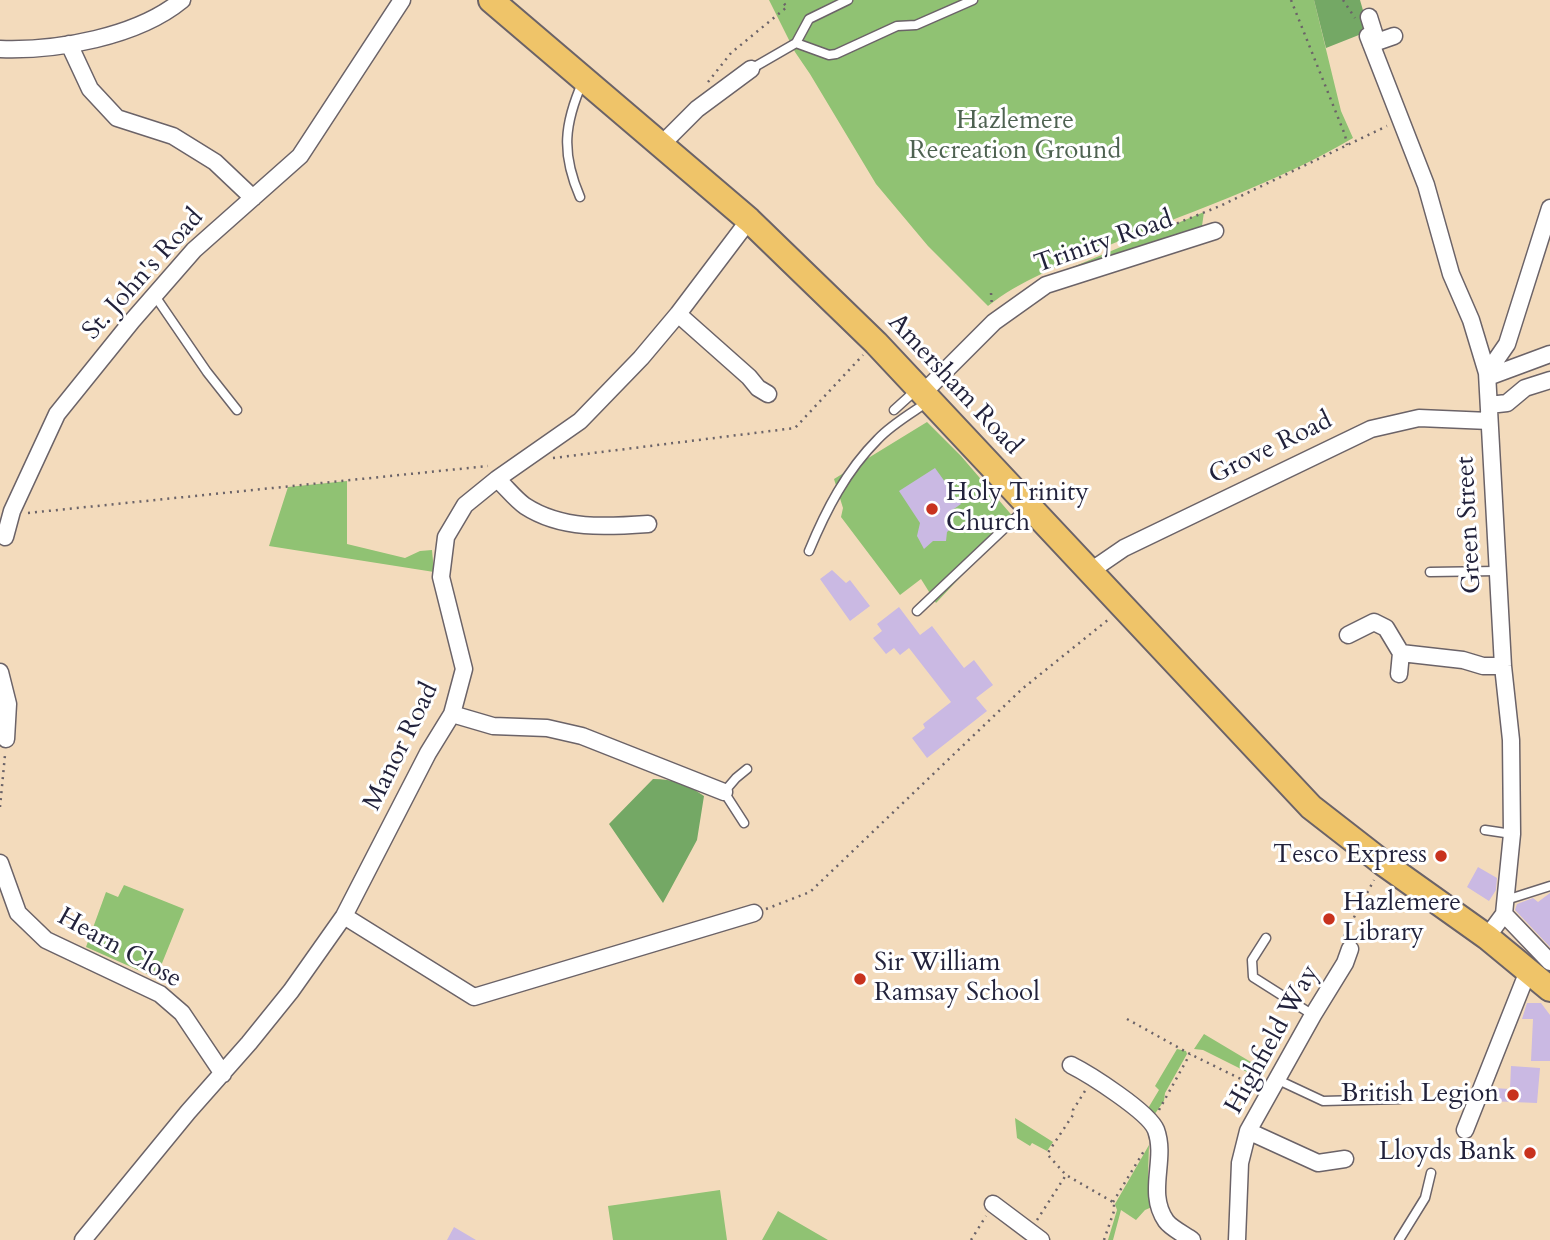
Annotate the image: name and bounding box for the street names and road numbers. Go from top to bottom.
street label: St. John's Road [77,203,211,347]
street label: Trinity Road [1031,205,1177,281]
street label: Amersham Road [880,308,1028,462]
street label: Grove Road [1204,406,1338,492]
street label: Green Street [1451,455,1489,595]
street label: Manor Road [358,678,446,816]
street label: Hearn Close [51,902,187,996]
street label: Highfield Way [1219,960,1327,1120]

